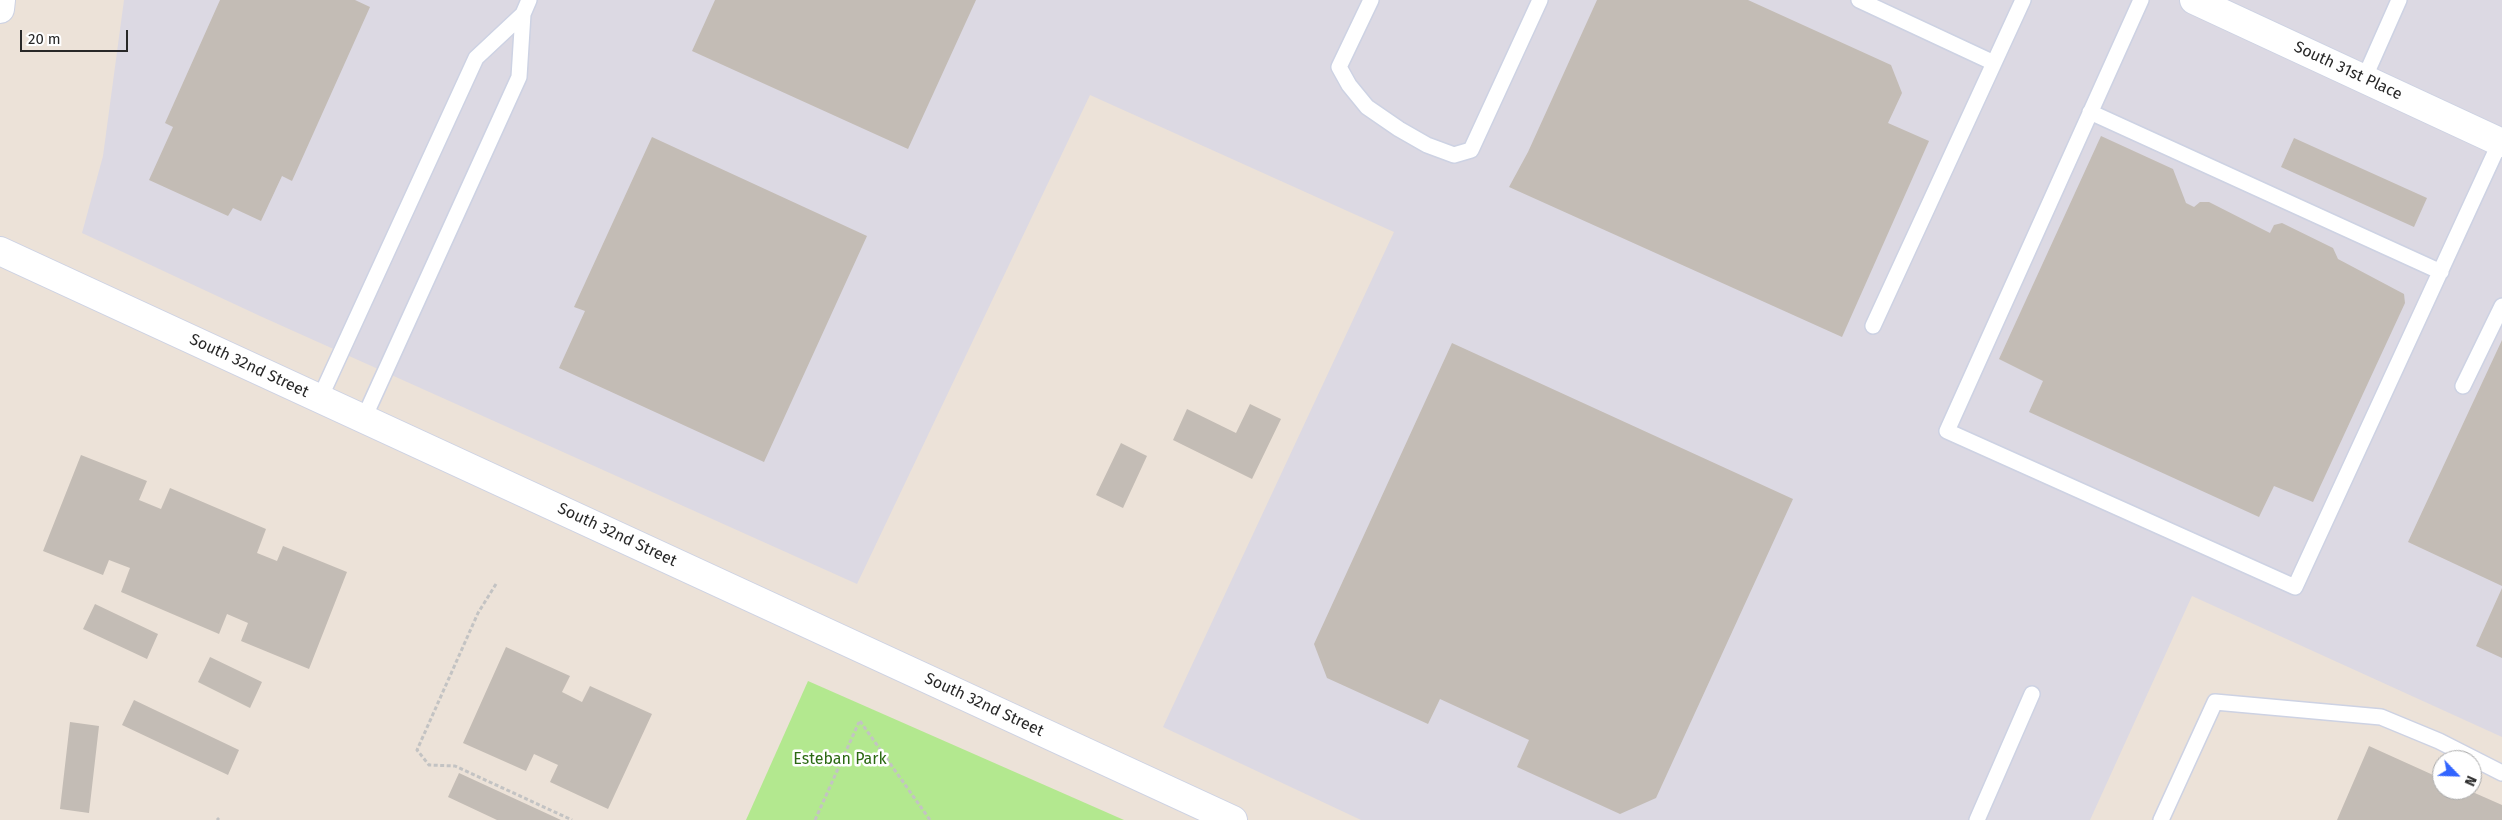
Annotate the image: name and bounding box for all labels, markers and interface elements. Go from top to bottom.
scale bar [22,20,130,52]
text: 20 m [28,30,61,48]
street label: South 31st Place [2291,38,2405,104]
street label: South 32nd Street [186,330,312,402]
street label: South 32nd Street [554,499,680,571]
street label: South 32nd Street [921,669,1047,741]
park label: Esteban Park [793,750,887,770]
north arrow [2432,750,2482,800]
text: N [2461,773,2480,789]

